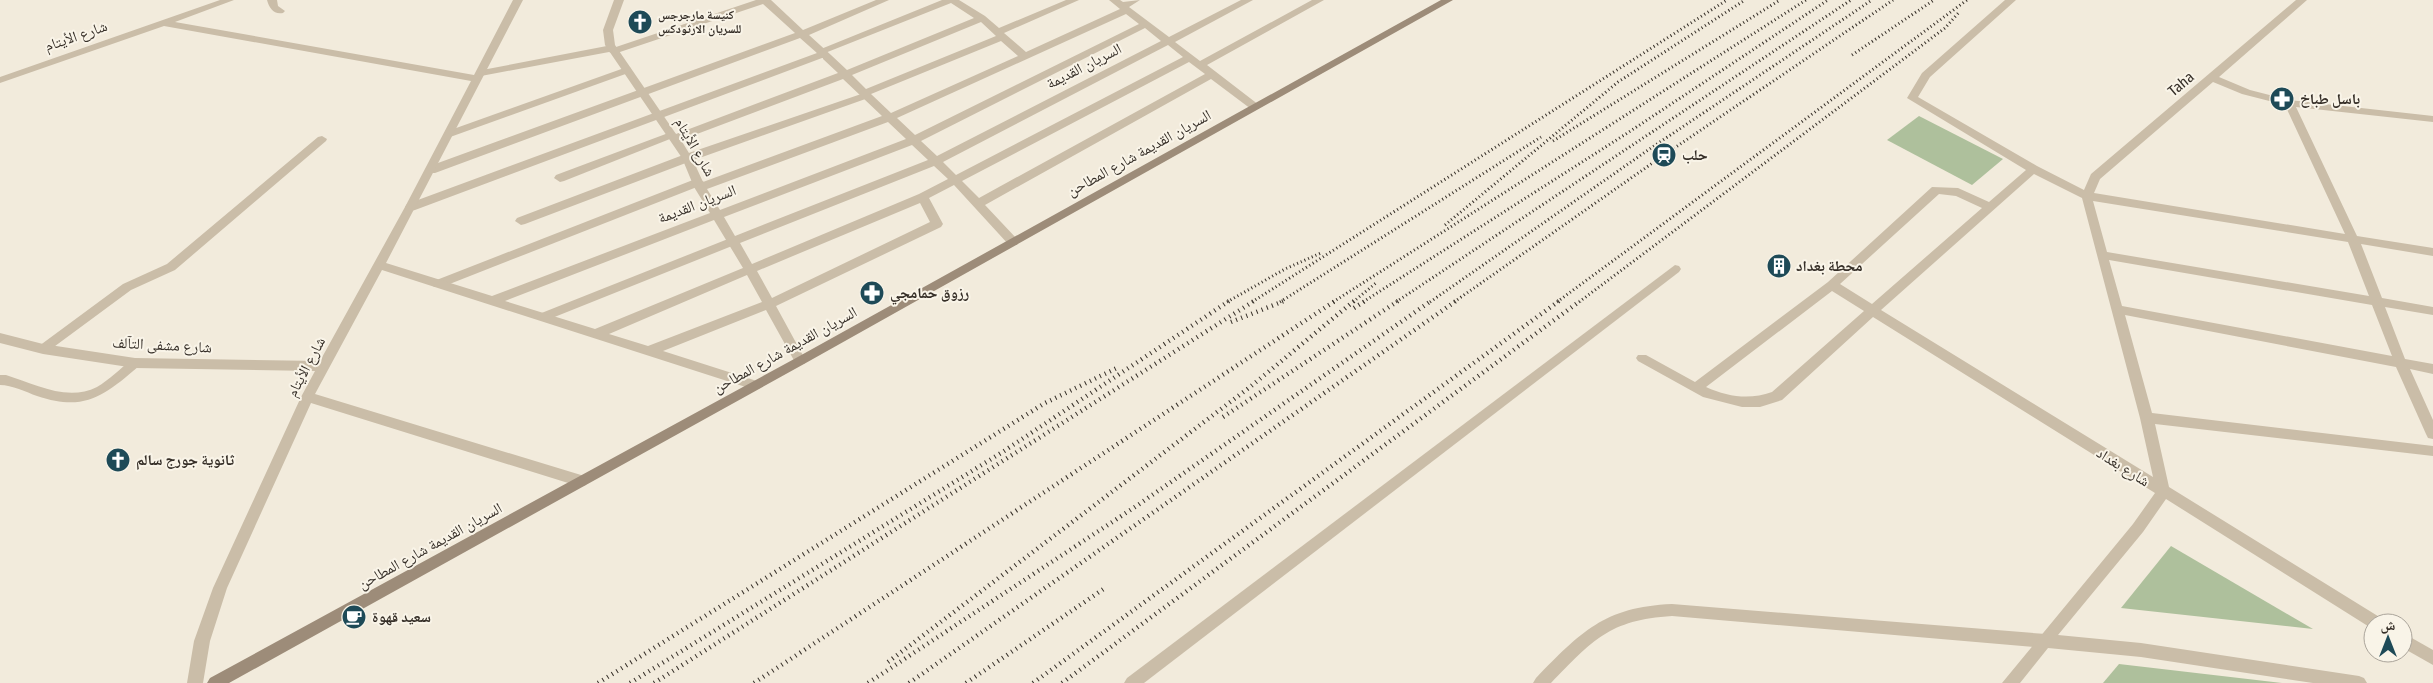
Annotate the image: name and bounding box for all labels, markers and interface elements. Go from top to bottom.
place label: كنيسة مارجرجس للسريان الارثودكس [658,8,741,37]
church icon: كنيسة مارجرجس للسريان الارثودكس [627,9,653,35]
street label: شارع الأيتام [42,17,110,56]
street label: السريان القديمة [1043,39,1125,93]
street label: Taha [2164,68,2198,100]
pharmacy icon: باسل طباخ [2269,86,2295,112]
place label: باسل طباخ [2300,90,2360,108]
street label: السريان القديمة شارع المطاحن [1064,106,1215,201]
street label: شارع الأيتام [670,114,719,180]
station icon: حلب [1651,142,1677,168]
place label: حلب [1682,146,1708,164]
street label: السريان القديمة [656,181,739,228]
building icon: محطة بغداد [1766,253,1792,279]
place label: محطة بغداد [1796,257,1863,275]
pharmacy icon: رزوق حمامجي [859,280,885,306]
place label: رزوق حمامجي [890,284,970,305]
street label: السريان القديمة شارع المطاحن [710,303,861,398]
street label: شارع مشفى التآلف [112,333,212,358]
street label: شارع الأيتام [283,334,330,400]
street label: شارع بغداد [2093,444,2153,491]
church icon: ثانوية جورج سالم [105,447,131,473]
place label: ثانوية جورج سالم [136,451,235,470]
street label: السريان القديمة شارع المطاحن [355,499,506,594]
cafe icon: سعيد قهوة [341,604,367,630]
place label: سعيد قهوة [372,608,431,626]
north arrow [2363,613,2413,663]
text: ش [2381,617,2396,634]

